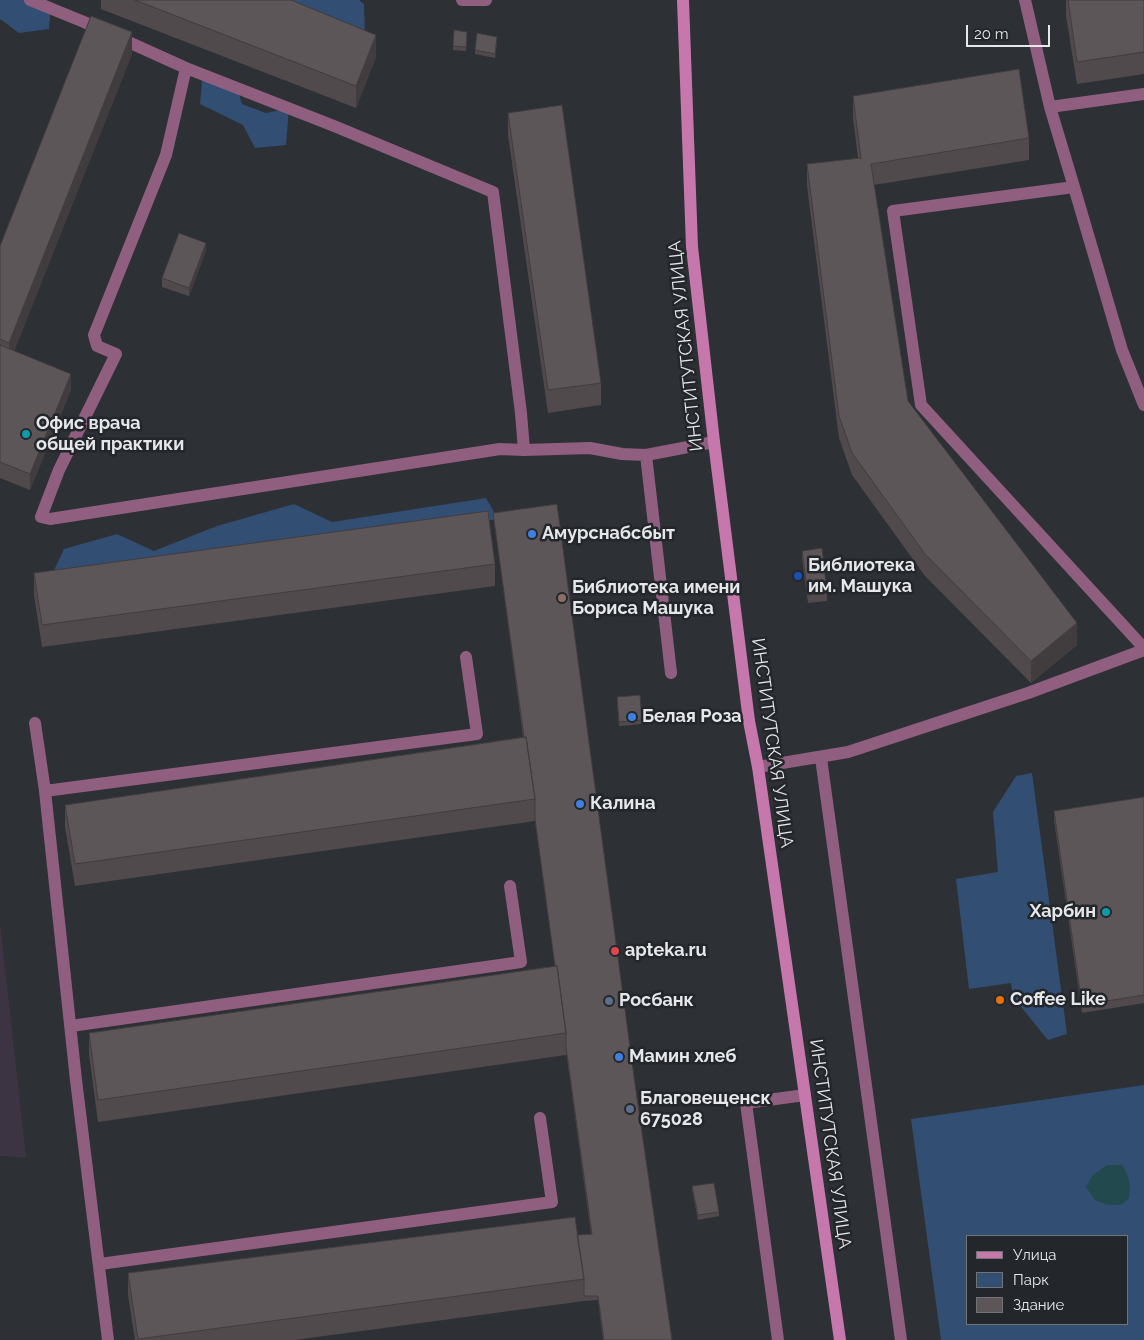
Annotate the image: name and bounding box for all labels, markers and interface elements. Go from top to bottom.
scale bar [969,15,1053,47]
text: 20 m [974,25,1009,43]
street label: ИНСТИТУТСКАЯ УЛИЦА [664,240,708,452]
place label: Офис врача общей практики [36,413,184,456]
marker: Офис врача общей практики [20,428,32,440]
place label: Амурснабсбыт [542,523,675,545]
marker: Амурснабсбыт [526,528,538,540]
place label: Библиотека им. Машука [808,555,915,598]
marker: Библиотека им. Машука [792,570,804,582]
place label: Библиотека имени Бориса Машука [572,577,740,620]
marker: Библиотека имени Бориса Машука [556,592,568,604]
street label: ИНСТИТУТСКАЯ УЛИЦА [747,637,797,849]
place label: Белая Роза [642,706,742,728]
marker: Белая Роза [626,711,638,723]
place label: Калина [590,793,656,815]
marker: Калина [574,798,586,810]
place label: Харбин [1030,901,1096,923]
marker: Харбин [1100,906,1112,918]
place label: apteka.ru [625,940,707,962]
marker: apteka.ru [609,945,621,957]
place label: Coffee Like [1010,989,1106,1011]
place label: Росбанк [619,990,694,1012]
marker: Coffee Like [994,994,1006,1006]
marker: Росбанк [603,995,615,1007]
street label: ИНСТИТУТСКАЯ УЛИЦА [805,1038,855,1250]
place label: Мамин хлеб [629,1046,736,1068]
marker: Мамин хлеб [613,1051,625,1063]
place label: Благовещенск 675028 [640,1088,771,1130]
marker: Благовещенск 675028 [624,1103,636,1115]
legend [966,1235,1129,1325]
text: Улица [1013,1246,1057,1264]
text: Парк [1013,1271,1049,1289]
text: Здание [1013,1296,1064,1314]

